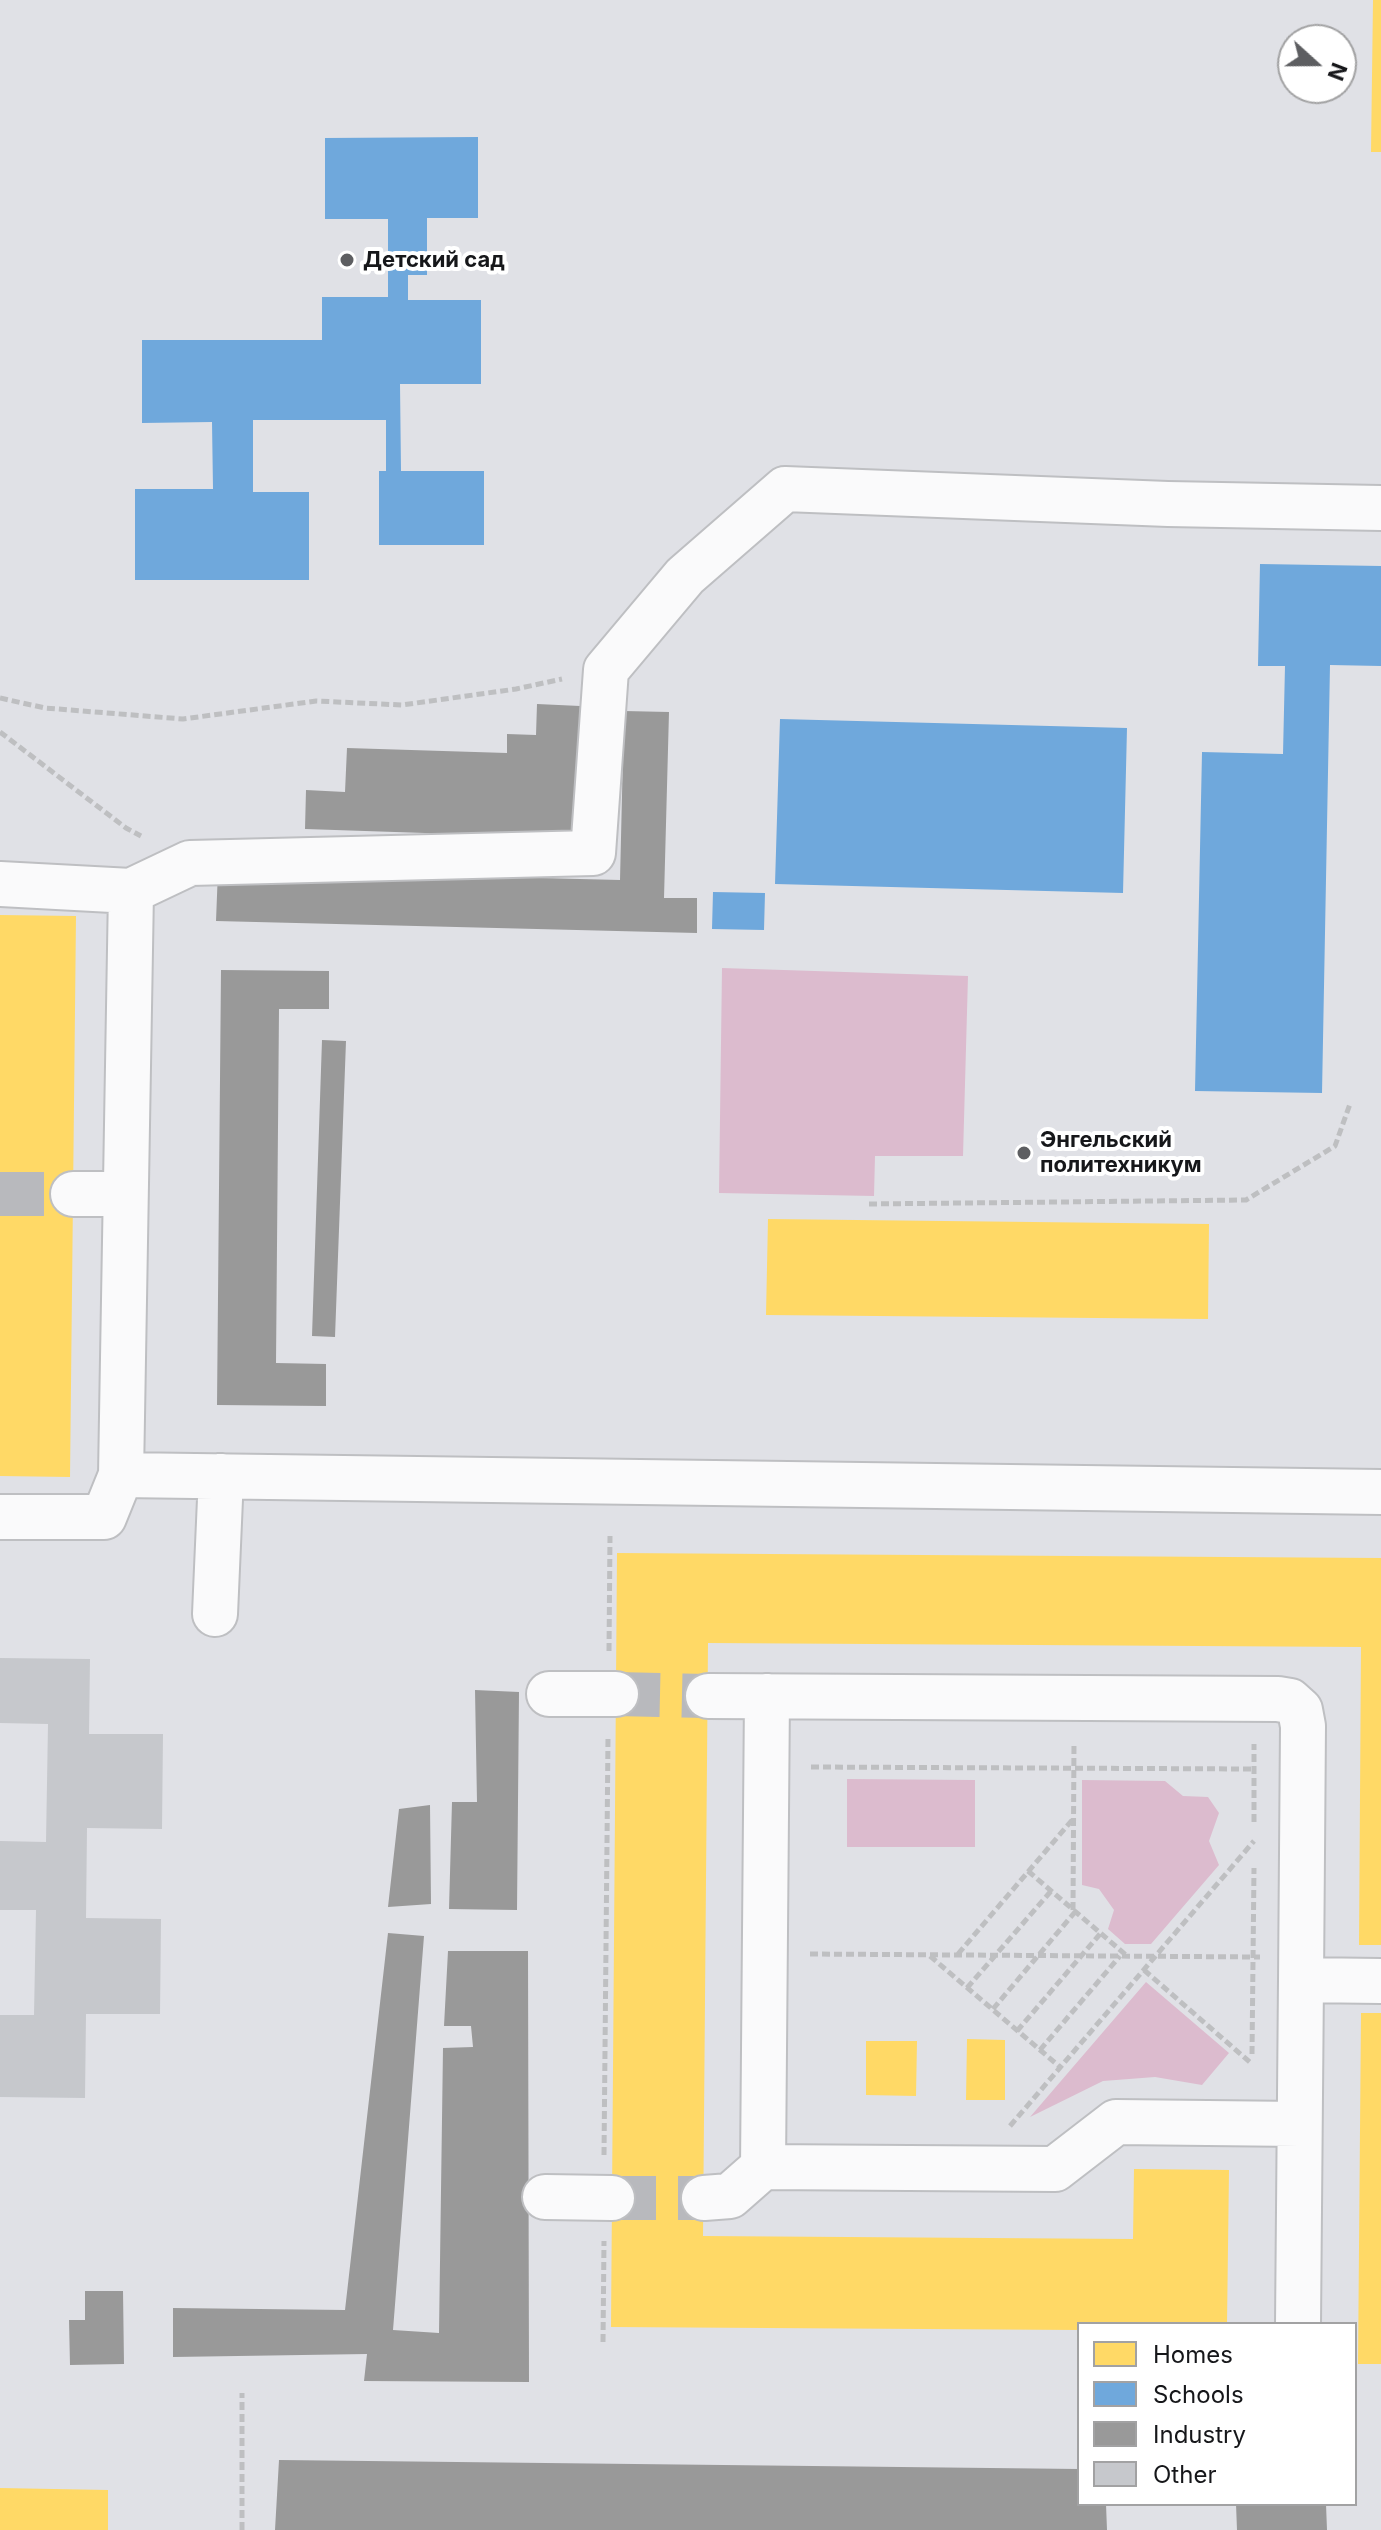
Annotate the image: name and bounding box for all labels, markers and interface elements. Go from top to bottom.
north arrow [1277,24,1357,104]
text: N [1322,59,1353,84]
place label: Детский сад [363,247,505,273]
marker: Детский сад [338,251,356,269]
place label: Энгельский политехникум [1040,1127,1202,1178]
marker: Энгельский политехникум [1015,1144,1033,1162]
legend [1077,2322,1357,2506]
text: Homes [1153,2340,1233,2369]
text: Schools [1153,2380,1244,2409]
text: Industry [1153,2420,1246,2449]
text: Other [1153,2460,1216,2489]

